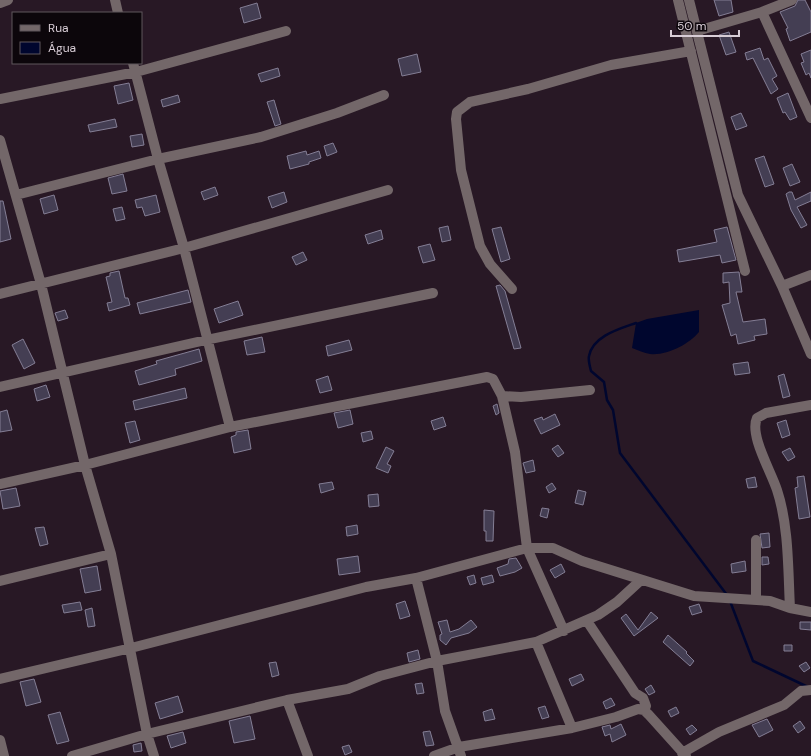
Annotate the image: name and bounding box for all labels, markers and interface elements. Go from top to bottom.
legend [12,12,142,64]
scale bar [671,12,739,38]
text: 50 m [677,18,706,34]
text: Rua [48,20,69,36]
text: Água [48,40,76,56]

